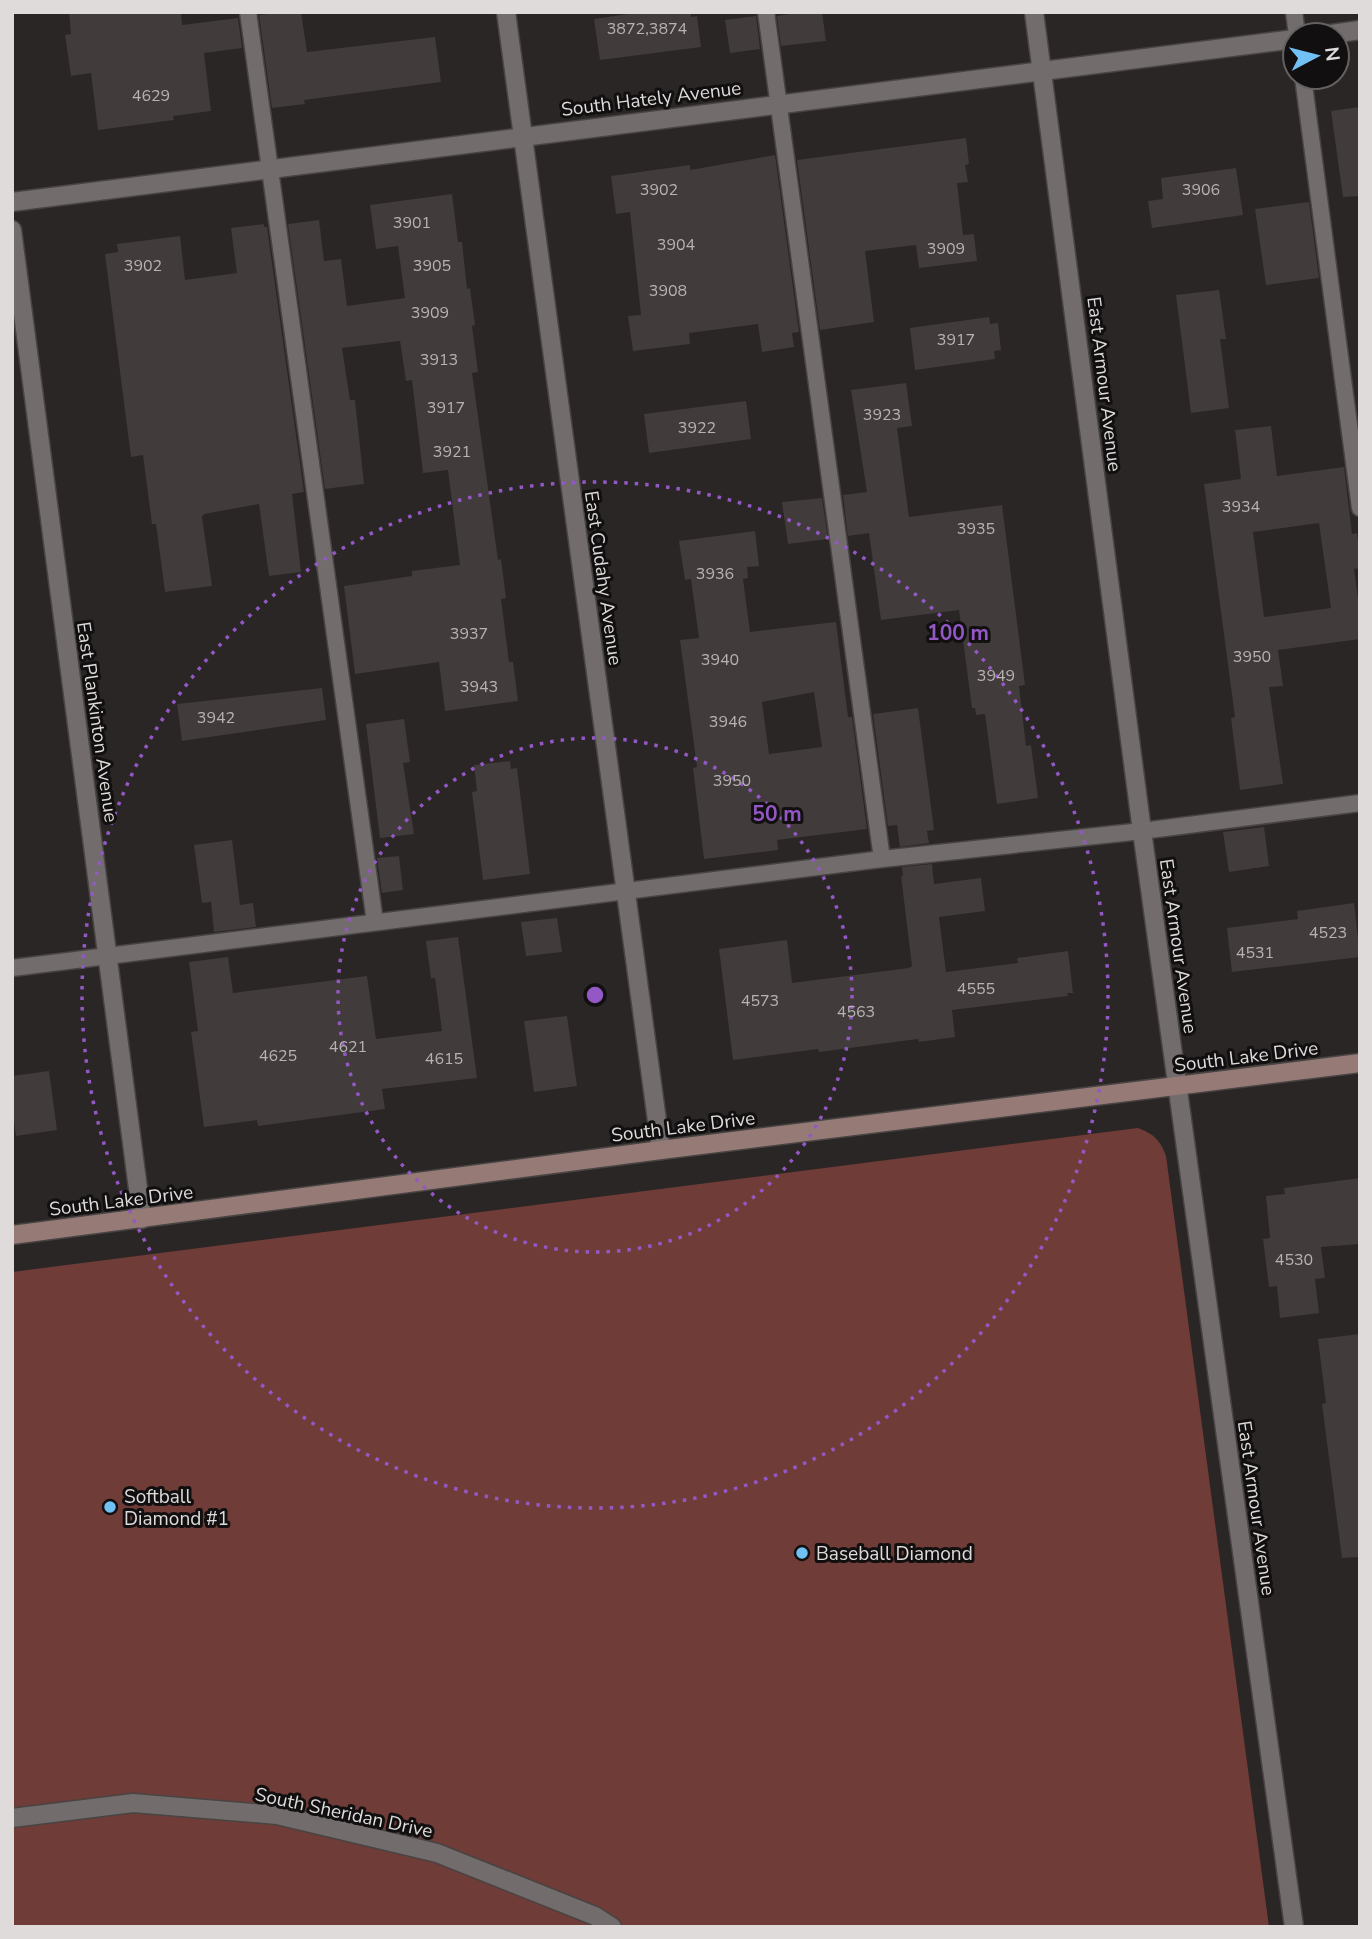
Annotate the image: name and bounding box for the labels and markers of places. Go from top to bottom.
centre of rings [583,983,607,1007]
place label: Softball Diamond #1 [124,1484,229,1532]
marker: Softball Diamond #1 [102,1499,118,1515]
place label: Baseball Diamond [816,1541,973,1567]
marker: Baseball Diamond [794,1545,810,1561]

